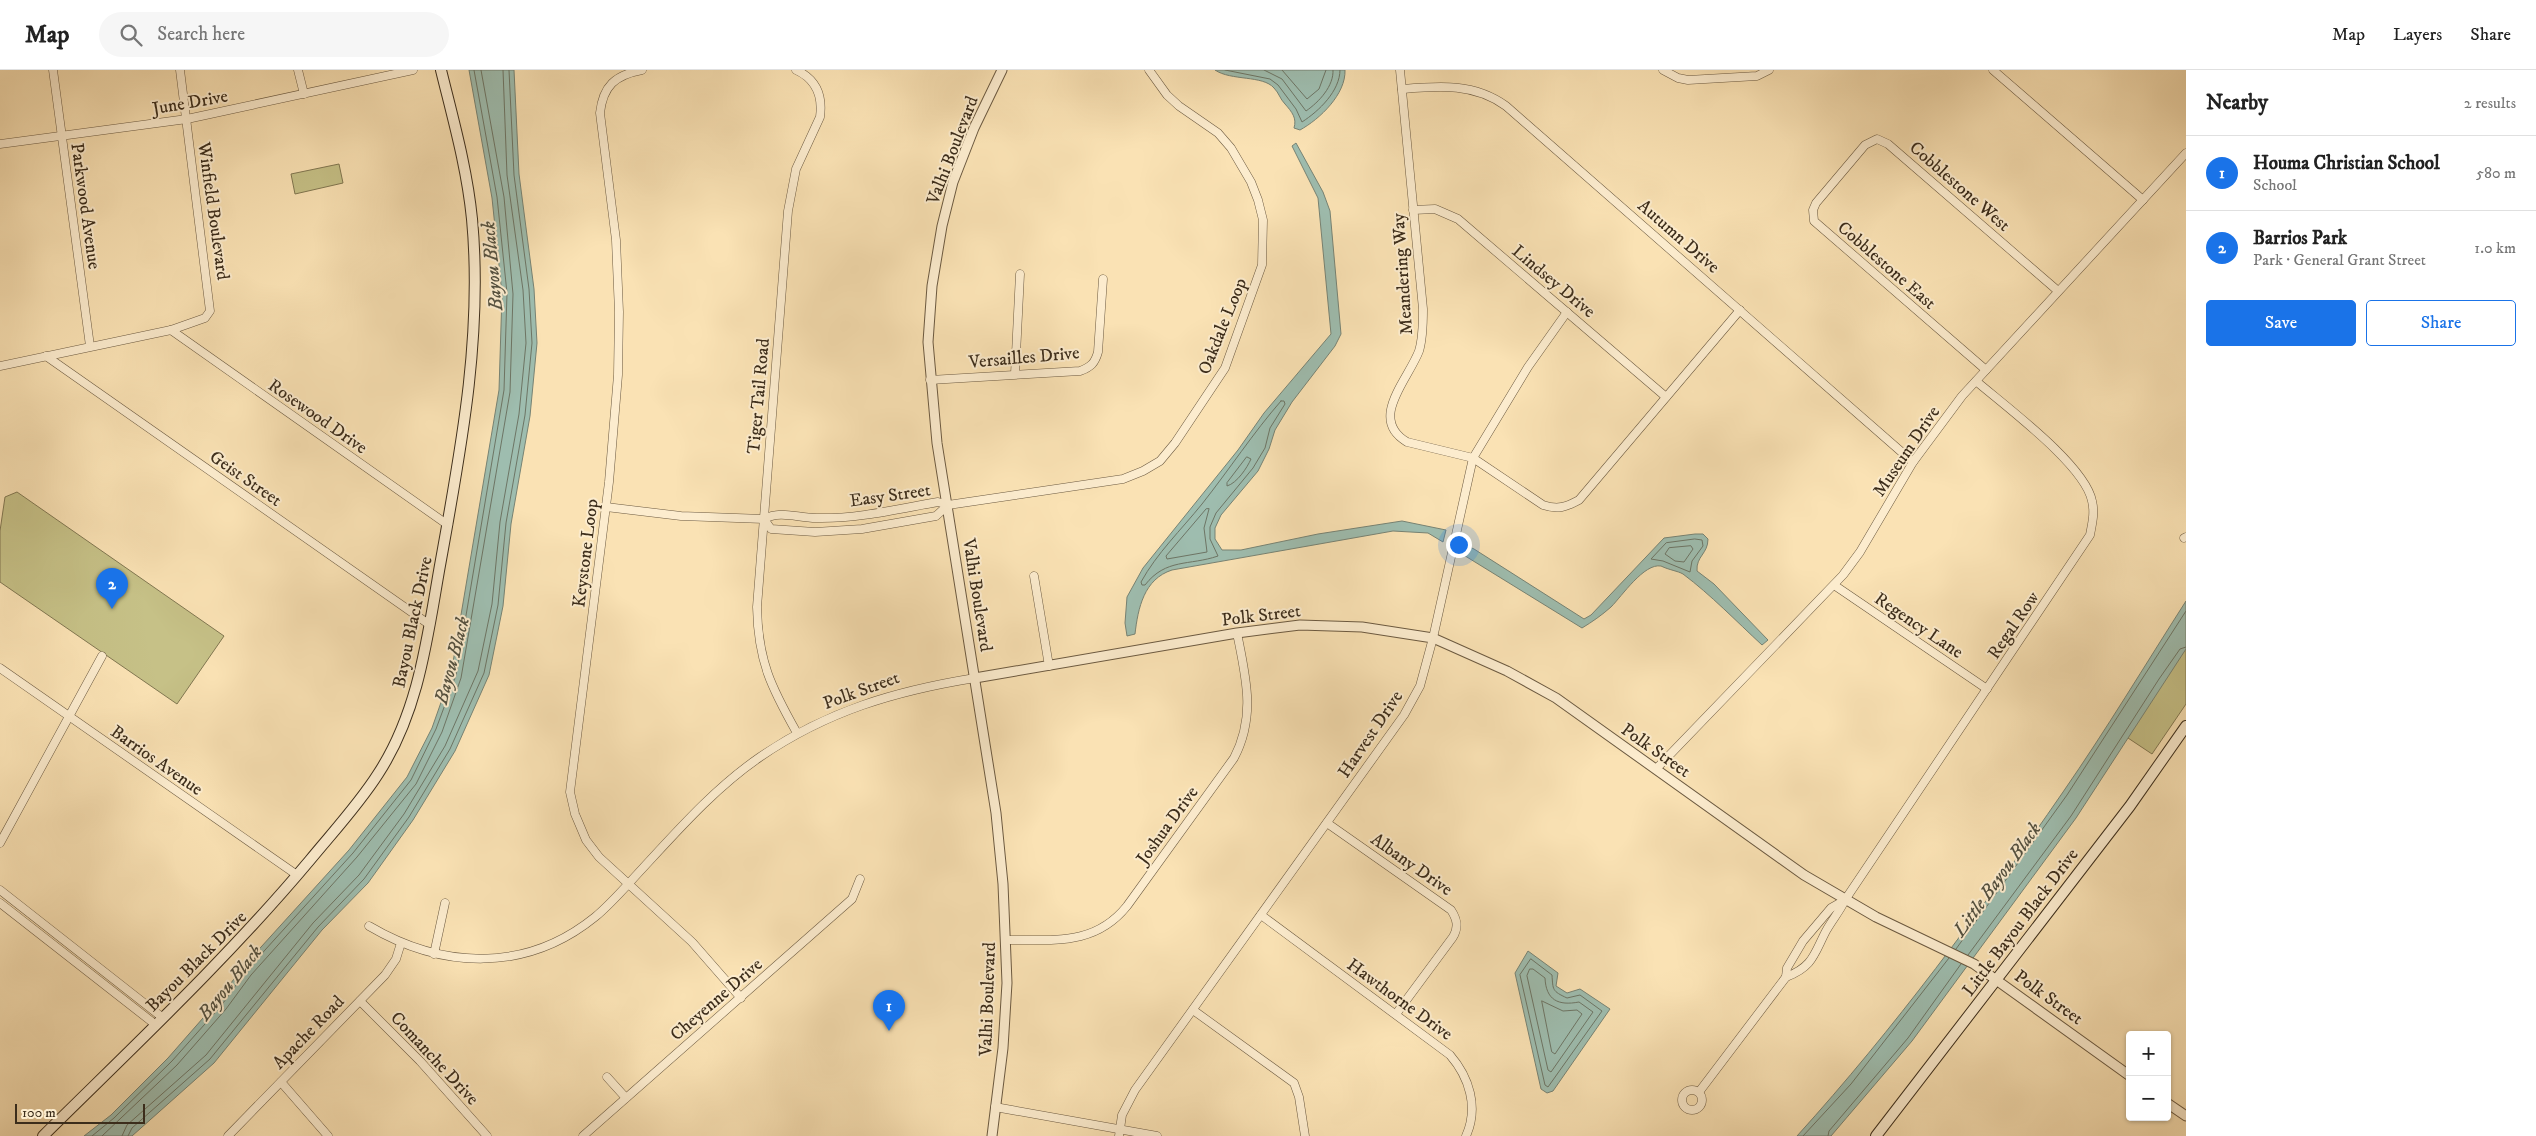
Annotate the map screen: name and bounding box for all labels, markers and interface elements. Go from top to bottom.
search box [99,12,449,57]
text: Map [25,20,69,50]
icon: search [117,21,145,49]
text: Search here [157,23,245,46]
text: Map [2332,24,2365,46]
text: Layers [2393,24,2442,46]
text: Share [2470,24,2511,46]
street label: June Drive [149,86,230,121]
text: Nearby [2206,90,2268,116]
street label: Valhi Boulevard [922,93,984,208]
text: 2 results [2464,93,2516,113]
street label: Cobblestone West [1904,137,2014,237]
street label: Winfield Boulevard [192,140,234,282]
street label: Parkwood Avenue [65,142,105,271]
text: Houma Christian School [2253,152,2440,175]
text: 1 [2219,163,2225,183]
text: 580 m [2476,163,2516,183]
text: School [2253,175,2297,195]
street label: Autumn Drive [1633,195,1724,278]
street label: Meandering Way [1388,212,1418,336]
street label: Cobblestone East [1832,217,1940,315]
water label: Bayou Black [477,220,508,312]
text: Barrios Park [2253,227,2347,250]
text: 2 [2218,238,2226,258]
text: 1.0 km [2474,238,2516,258]
street label: Lindsey Drive [1507,241,1599,323]
text: Park · General Grant Street [2253,250,2426,270]
street label: Oakdale Loop [1194,275,1252,378]
button: Save [2206,300,2356,346]
button: Share [2366,300,2516,346]
street label: Tiger Tail Road [743,337,775,455]
street label: Versailles Drive [967,342,1080,374]
street label: Rosewood Drive [264,375,371,459]
street label: Museum Drive [1868,402,1945,501]
street label: Geist Street [205,446,286,512]
street label: Easy Street [848,479,932,513]
street label: Keystone Loop [568,498,604,609]
your location [1446,532,1472,558]
street label: Valhi Boulevard [957,536,997,653]
street label: Bayou Black Drive [388,555,438,690]
pin: 2 [96,568,128,609]
street label: Regal Row [1983,587,2045,664]
street label: Regency Lane [1870,588,1967,664]
street label: Polk Street [1220,600,1302,632]
water label: Bayou Black [429,614,475,708]
street label: Polk Street [820,667,903,715]
street label: Harvest Drive [1334,687,1408,782]
street label: Polk Street [1617,719,1695,783]
street label: Barrios Avenue [106,721,207,801]
street label: Joshua Drive [1131,782,1204,871]
water label: Little Bayou Black [1948,818,2046,942]
street label: Albany Drive [1366,829,1457,901]
street label: Little Bayou Black Drive [1958,844,2084,1001]
street label: Bayou Black Drive [141,906,251,1016]
water label: Bayou Black [192,940,266,1024]
street label: Valhi Boulevard [975,942,1001,1057]
street label: Cheyenne Drive [666,954,767,1046]
street label: Hawthorne Drive [1342,954,1457,1046]
street label: Polk Street [2010,966,2087,1030]
pin: 1 [873,990,905,1031]
street label: Apache Road [268,991,349,1074]
street label: Comanche Drive [385,1007,483,1110]
map controls [2126,1031,2171,1121]
button: + [2126,1031,2171,1076]
button: − [2126,1076,2171,1121]
scale bar [15,1101,145,1124]
text: 100 m [22,1104,56,1122]

